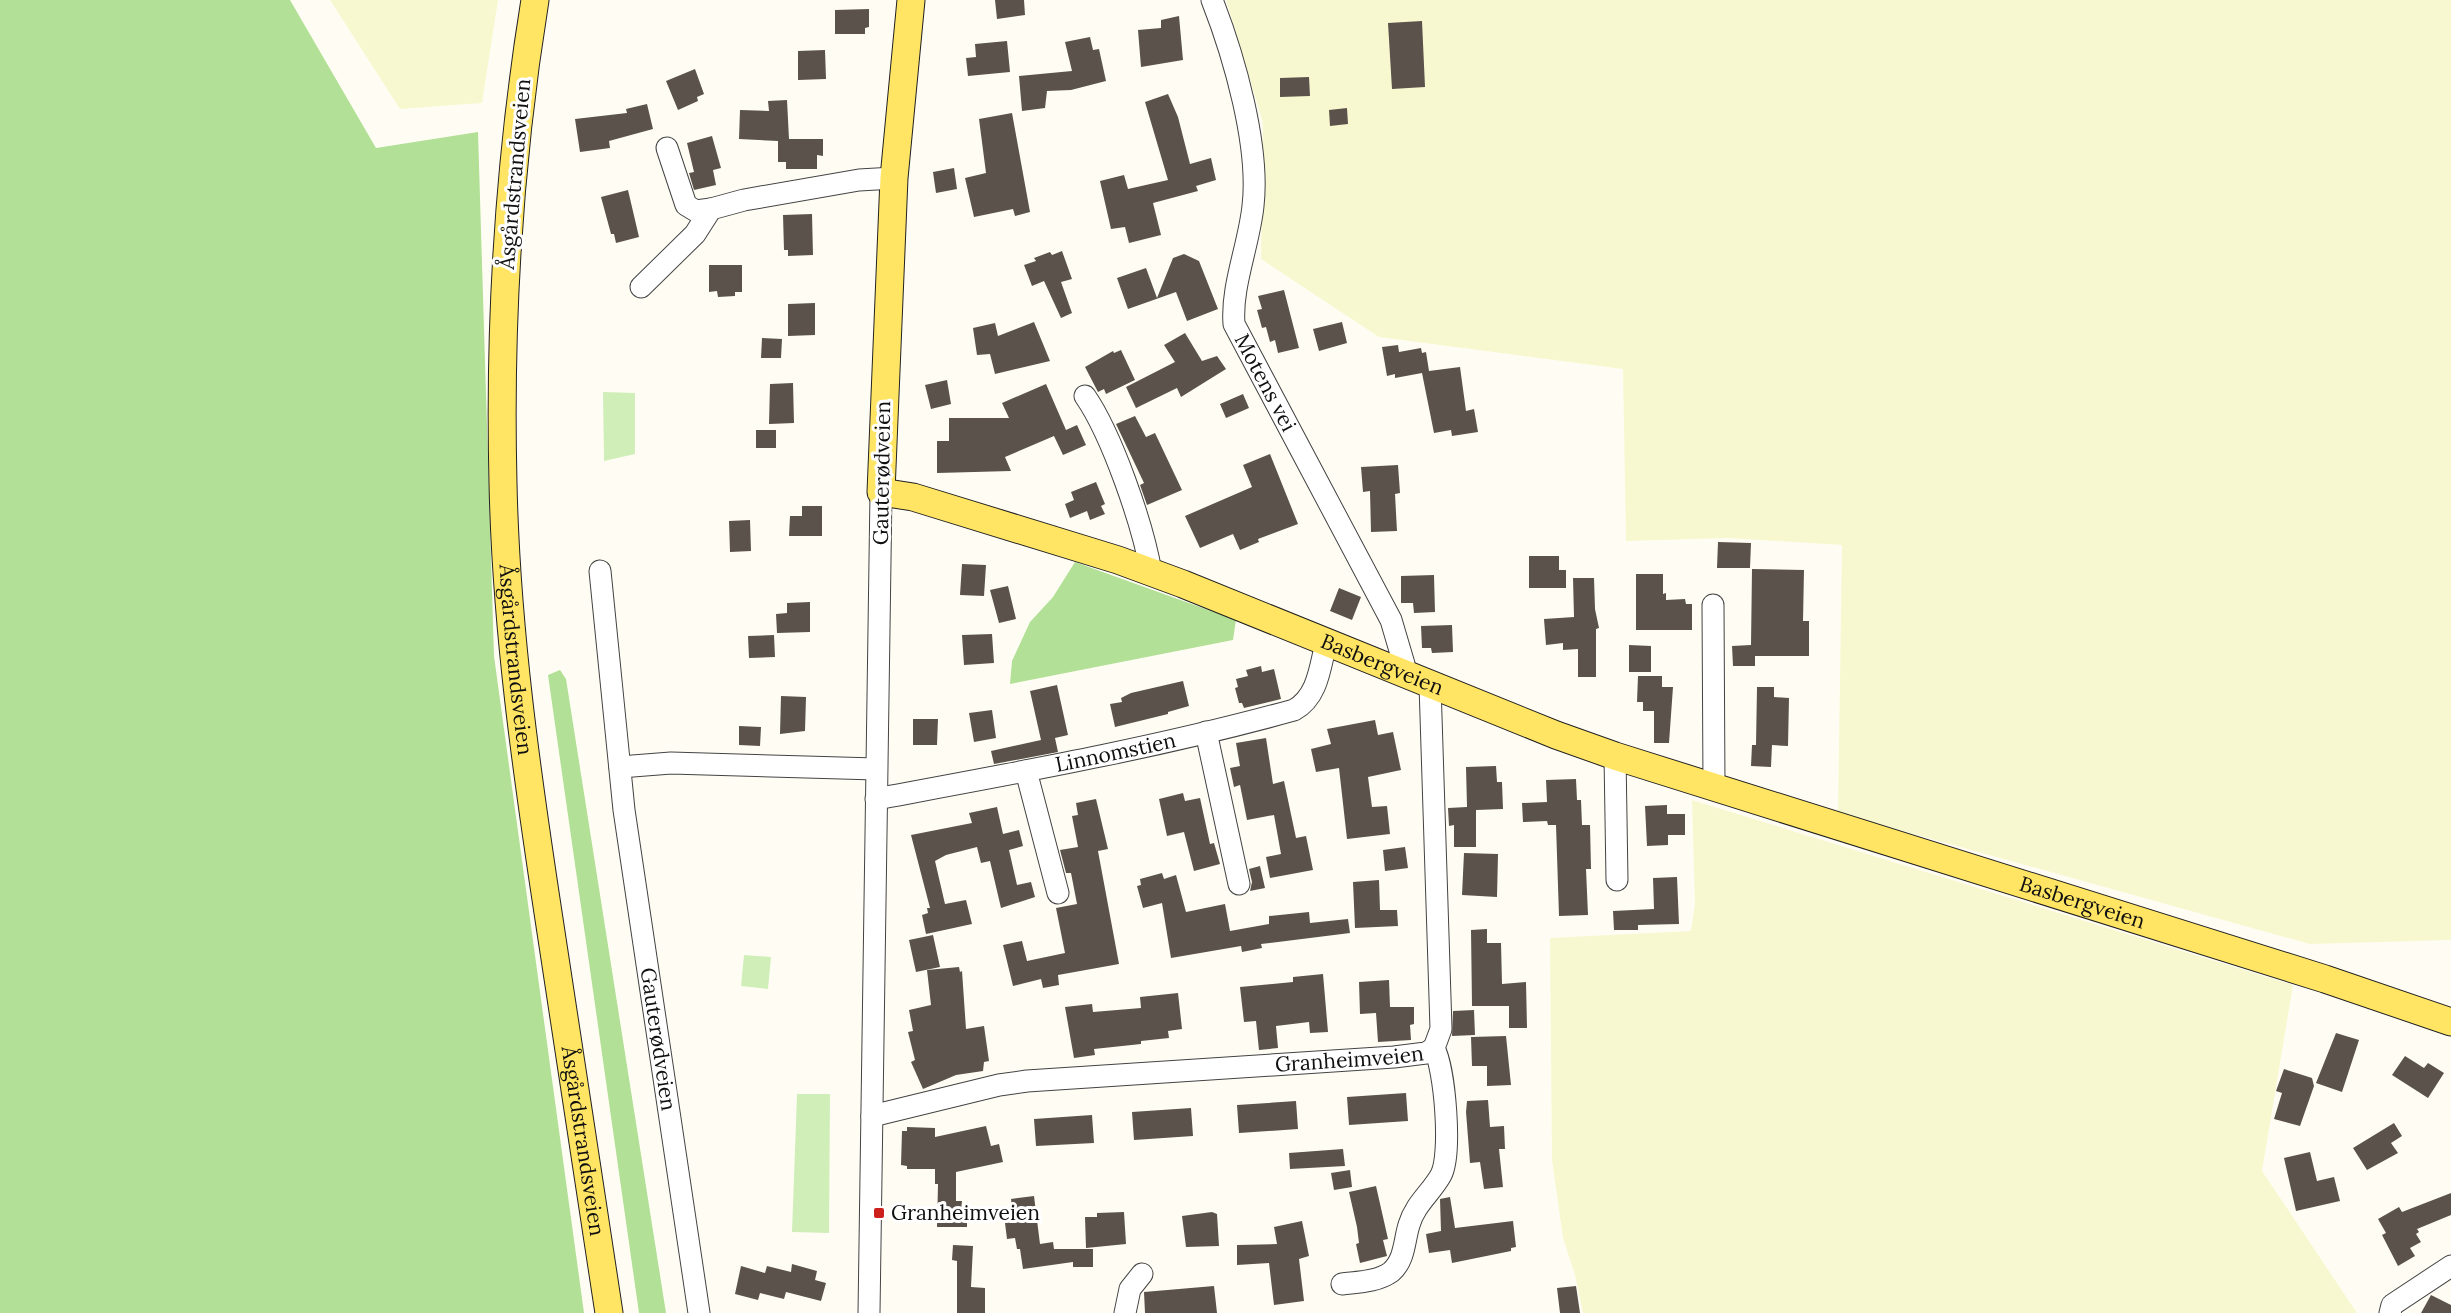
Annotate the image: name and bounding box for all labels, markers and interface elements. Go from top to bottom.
street label: Åsgårdstrandsveien [493,77,536,271]
street label: Motens vei [1229,329,1303,436]
street label: Gauterødveien [867,400,896,545]
street label: Åsgårdstrandsveien [493,562,539,757]
street label: Basbergveien [1317,627,1448,701]
street label: Linnomstien [1053,726,1179,778]
street label: Basbergveien [2016,870,2149,935]
street label: Gauterødveien [635,966,683,1113]
street label: Granheimveien [1274,1039,1425,1078]
street label: Åsgårdstrandsveien [555,1043,611,1238]
place label: Granheimveien [891,1199,1040,1226]
marker: Granheimveien [872,1206,886,1220]

